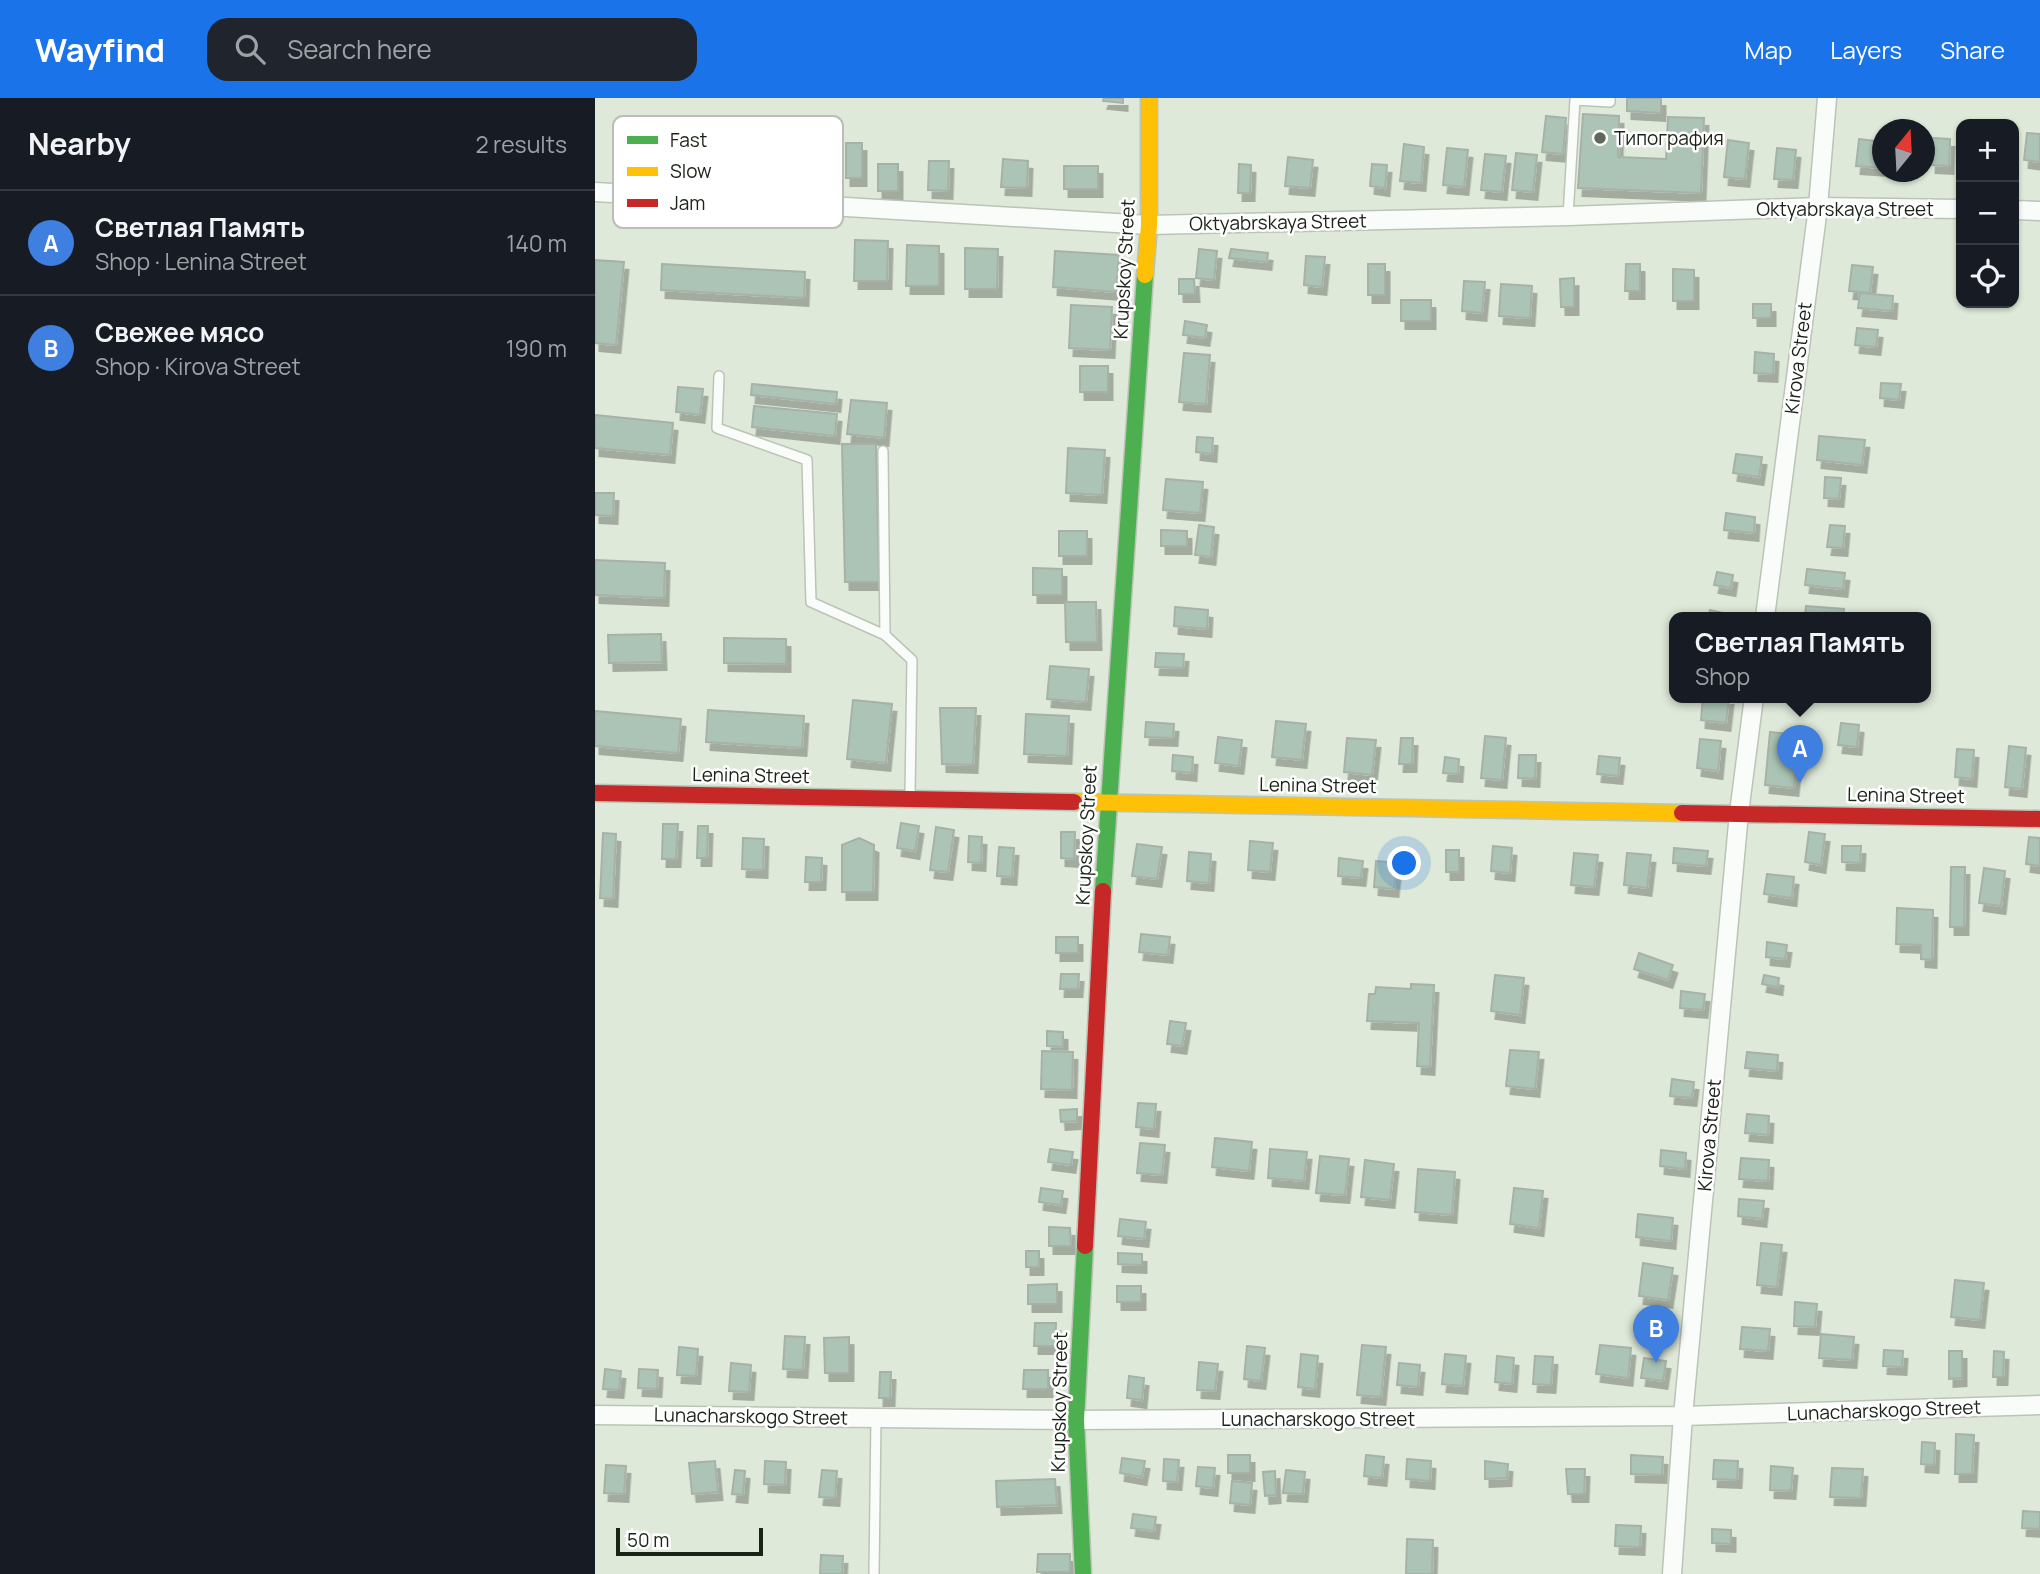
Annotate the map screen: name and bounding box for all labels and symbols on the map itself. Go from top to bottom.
legend [613,116,843,228]
north arrow [1872,119,1935,182]
place label: Типография [1614,125,1724,151]
text: Fast [670,127,707,153]
marker: Типография [1592,130,1608,146]
text: Slow [670,158,712,184]
text: Jam [670,190,705,216]
street label: Oktyabrskaya Street [1756,196,1934,222]
street label: Krupskoy Street [1107,198,1141,340]
street label: Oktyabrskaya Street [1189,207,1367,237]
street label: Kirova Street [1778,301,1818,415]
pin: A [1777,725,1823,783]
street label: Lenina Street [692,761,810,789]
street label: Krupskoy Street [1069,764,1103,906]
street label: Lenina Street [1259,771,1377,799]
street label: Lenina Street [1847,781,1965,809]
your location [1387,846,1421,880]
street label: Kirova Street [1691,1078,1727,1192]
pin: B [1633,1305,1679,1363]
street label: Krupskoy Street [1045,1332,1073,1472]
street label: Lunacharskogo Street [1787,1394,1981,1426]
street label: Lunacharskogo Street [654,1401,848,1431]
street label: Lunacharskogo Street [1221,1406,1415,1432]
scale bar [616,1525,763,1557]

